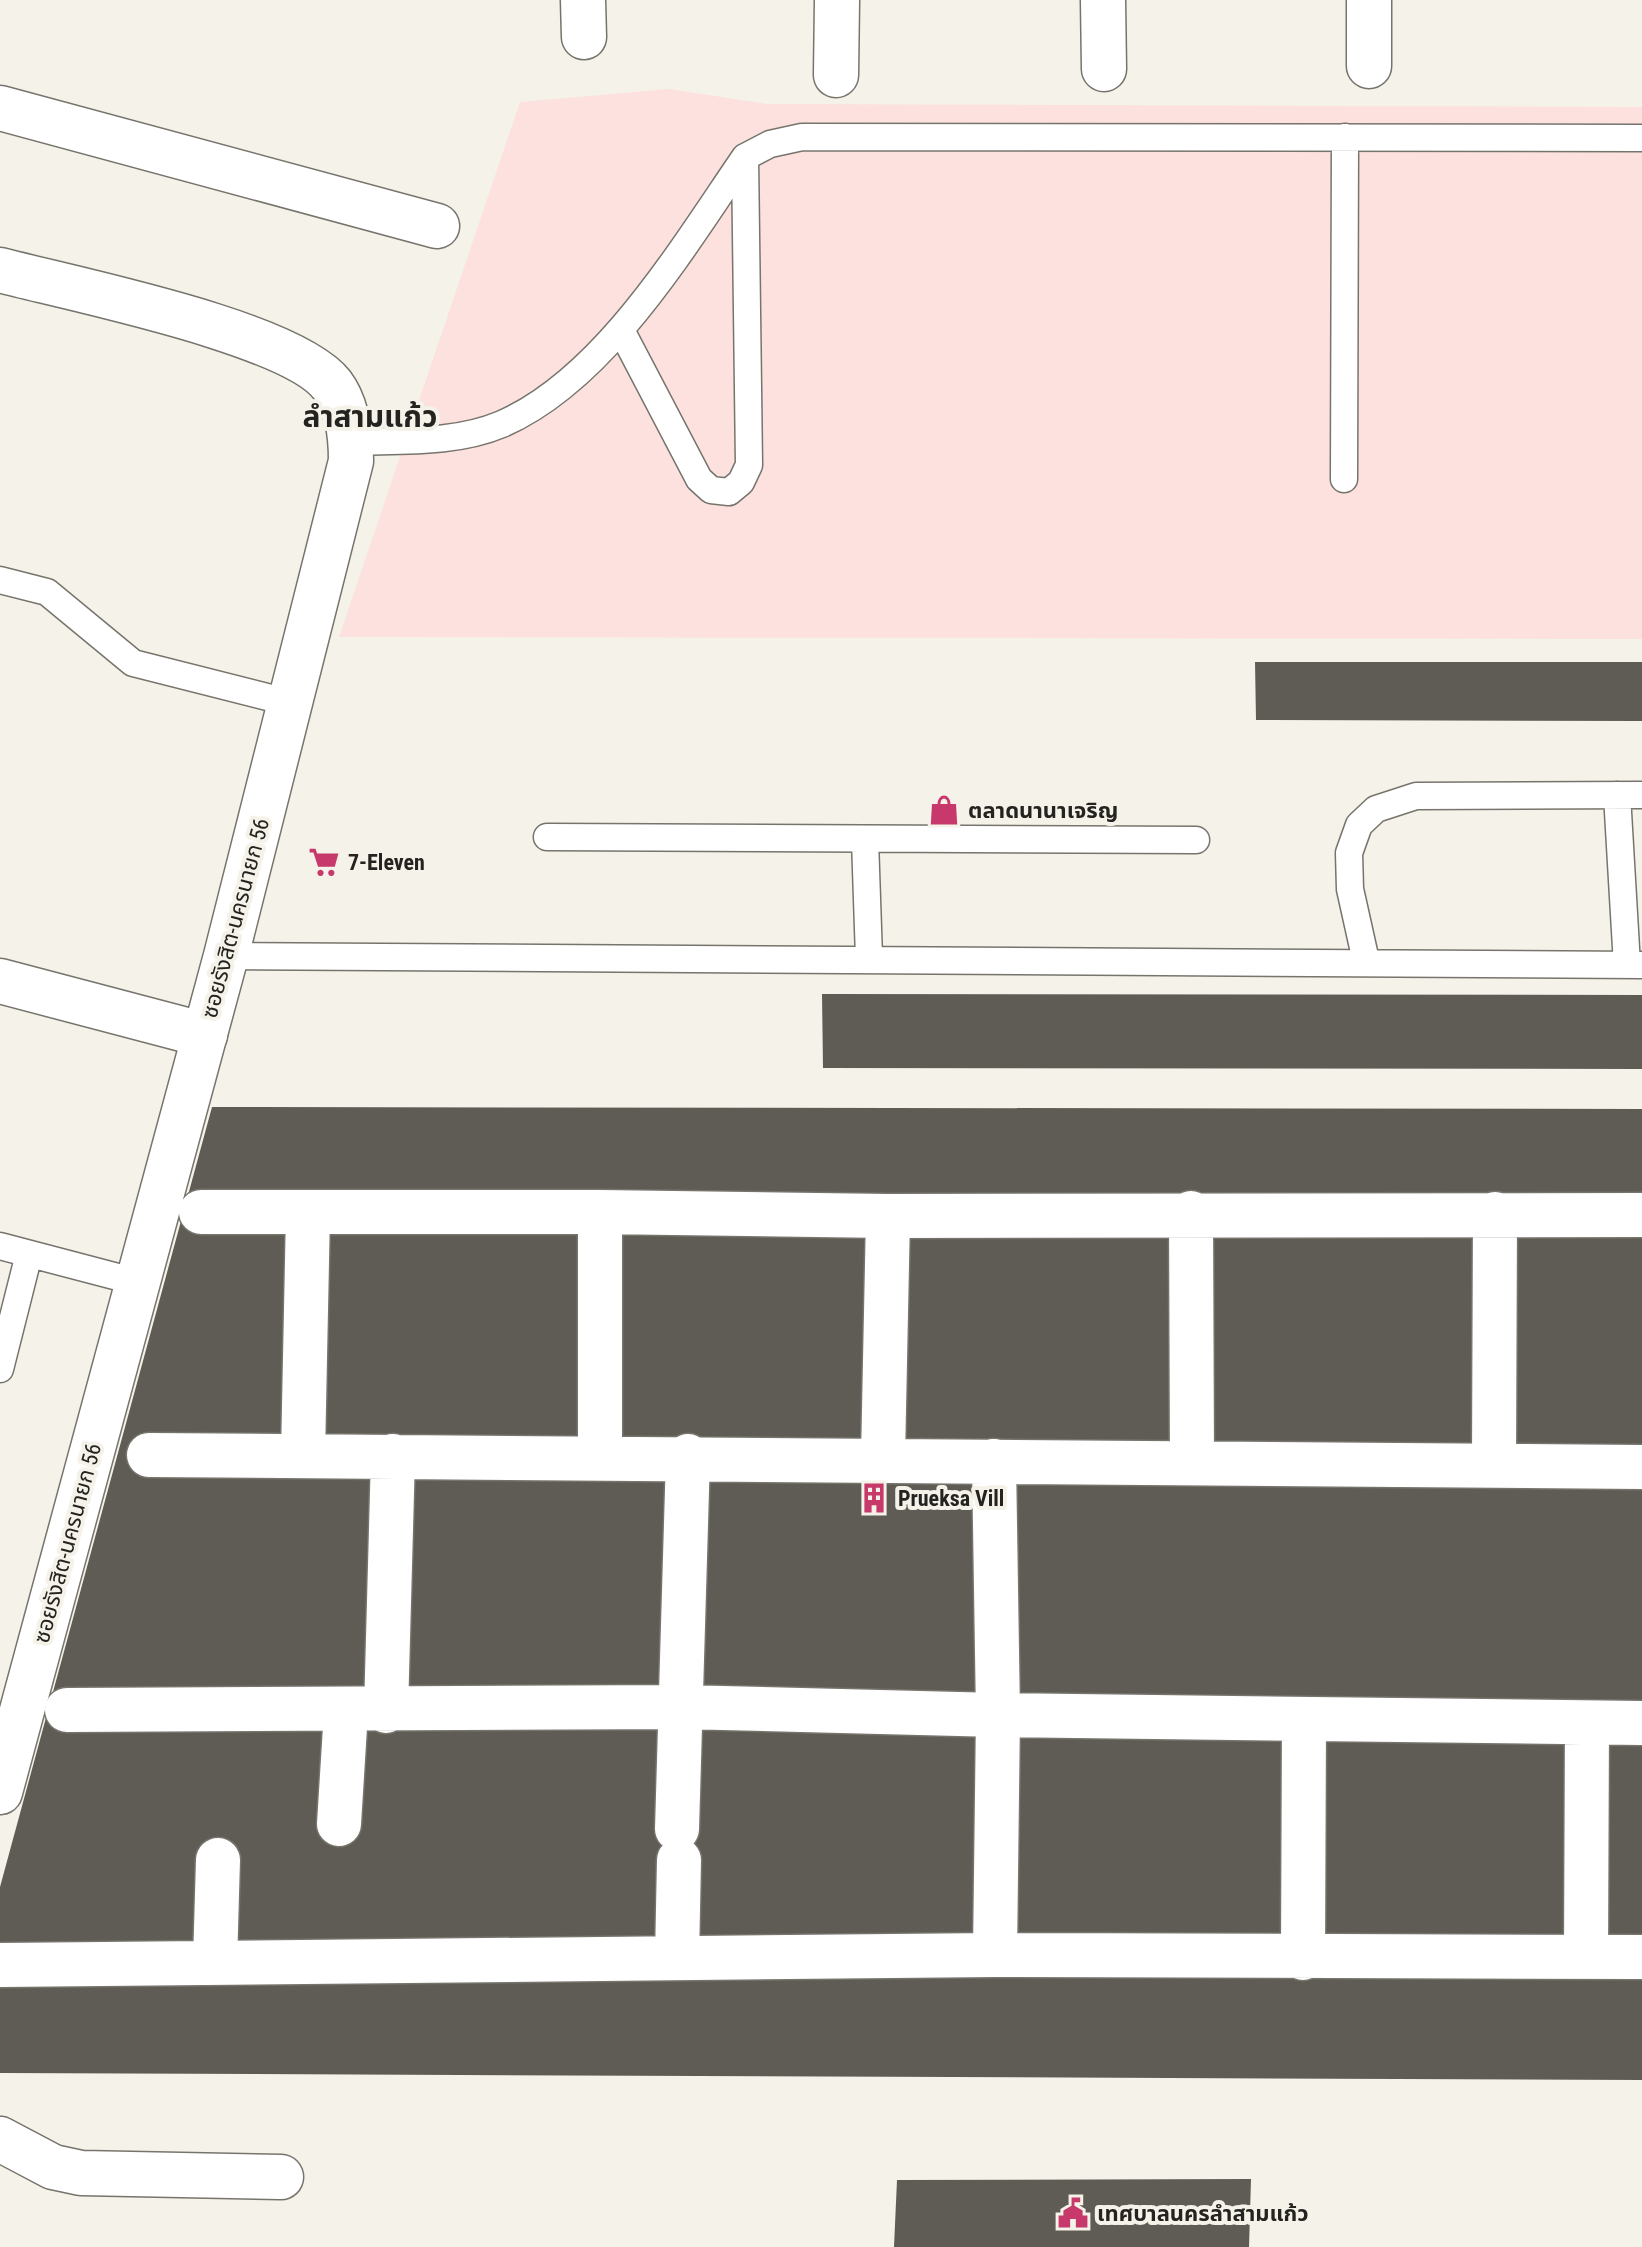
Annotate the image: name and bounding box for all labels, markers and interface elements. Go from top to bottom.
district label: ลำสามแก้ว [303,399,437,434]
shop icon: ตลาดนานาเจริญ [927,793,961,827]
place label: ตลาดนานาเจริญ [968,798,1118,823]
street label: ซอยรังสิต-นครนายก 56 [197,816,274,1021]
supermarket icon: 7-Eleven [307,845,341,879]
place label: 7-Eleven [348,850,425,875]
street label: ซอยรังสิต-นครนายก 56 [29,1441,106,1646]
building icon: Prueksa Vill [857,1481,891,1515]
place label: Prueksa Vill [898,1486,1004,1511]
public building icon: เทศบาลนครลำสามแก้ว [1056,2196,1090,2230]
place label: เทศบาลนครลำสามแก้ว [1097,2201,1309,2226]

